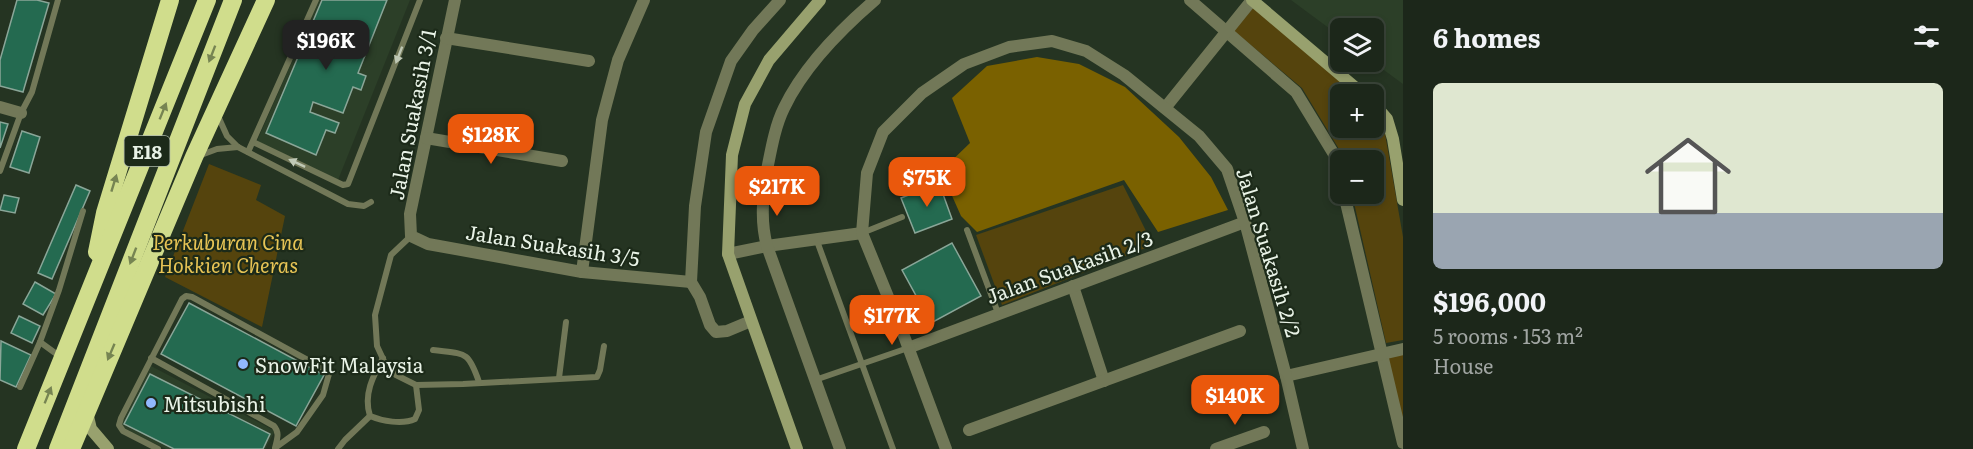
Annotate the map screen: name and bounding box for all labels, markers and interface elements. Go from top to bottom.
text: 6 homes [1433,17,1540,56]
map controls [1330,18,1384,204]
button: layers [1330,18,1384,72]
pin: $196K [284,20,368,71]
icon: filters [1910,20,1943,53]
text: $196K [296,24,356,54]
street label: Jalan Suakasih 3/1 [380,26,442,202]
one-way arrow [207,46,217,64]
one-way arrow [394,46,404,64]
button: + [1330,84,1384,138]
one-way arrow [158,101,168,119]
pin: $128K [449,114,533,165]
text: $128K [462,118,520,148]
icon: home [1634,122,1742,230]
road number: E18 [124,136,170,166]
button: − [1330,150,1384,204]
pin: $75K [891,157,963,208]
one-way arrow [289,159,306,168]
text: $75K [903,161,951,191]
street label: Jalan Suakasih 2/2 [1230,164,1310,340]
pin: $217K [735,166,819,217]
text: $217K [749,170,805,200]
one-way arrow [110,174,119,192]
street label: Jalan Suakasih 3/5 [464,215,642,273]
street label: Jalan Suakasih 2/3 [981,222,1157,310]
park label: Perkuburan Cina Hokkien Cheras [152,226,304,279]
one-way arrow [128,247,138,265]
text: $196,000 [1433,281,1546,320]
pin: $177K [850,295,934,346]
text: $177K [864,299,920,329]
text: 5 rooms · 153 m² [1433,320,1583,350]
one-way arrow [106,344,116,362]
place label: SnowFit Malaysia [255,349,424,379]
text: House [1433,350,1493,380]
marker: SnowFit Malaysia [236,357,250,371]
pin: $140K [1193,375,1277,426]
text: $140K [1205,379,1265,409]
one-way arrow [43,385,53,403]
place label: Mitsubishi [163,388,266,418]
marker: Mitsubishi [144,396,158,410]

